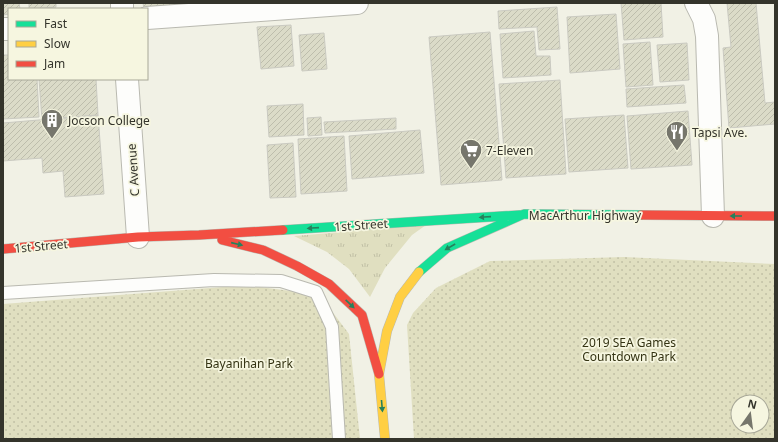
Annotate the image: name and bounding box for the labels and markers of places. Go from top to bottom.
building icon: Jocson College [39,107,65,140]
place label: Jocson College [67,112,150,129]
restaurant icon: Tapsi Ave. [664,119,690,152]
place label: Tapsi Ave. [692,124,748,141]
supermarket icon: 7-Eleven [458,137,484,170]
place label: 7-Eleven [486,142,533,159]

